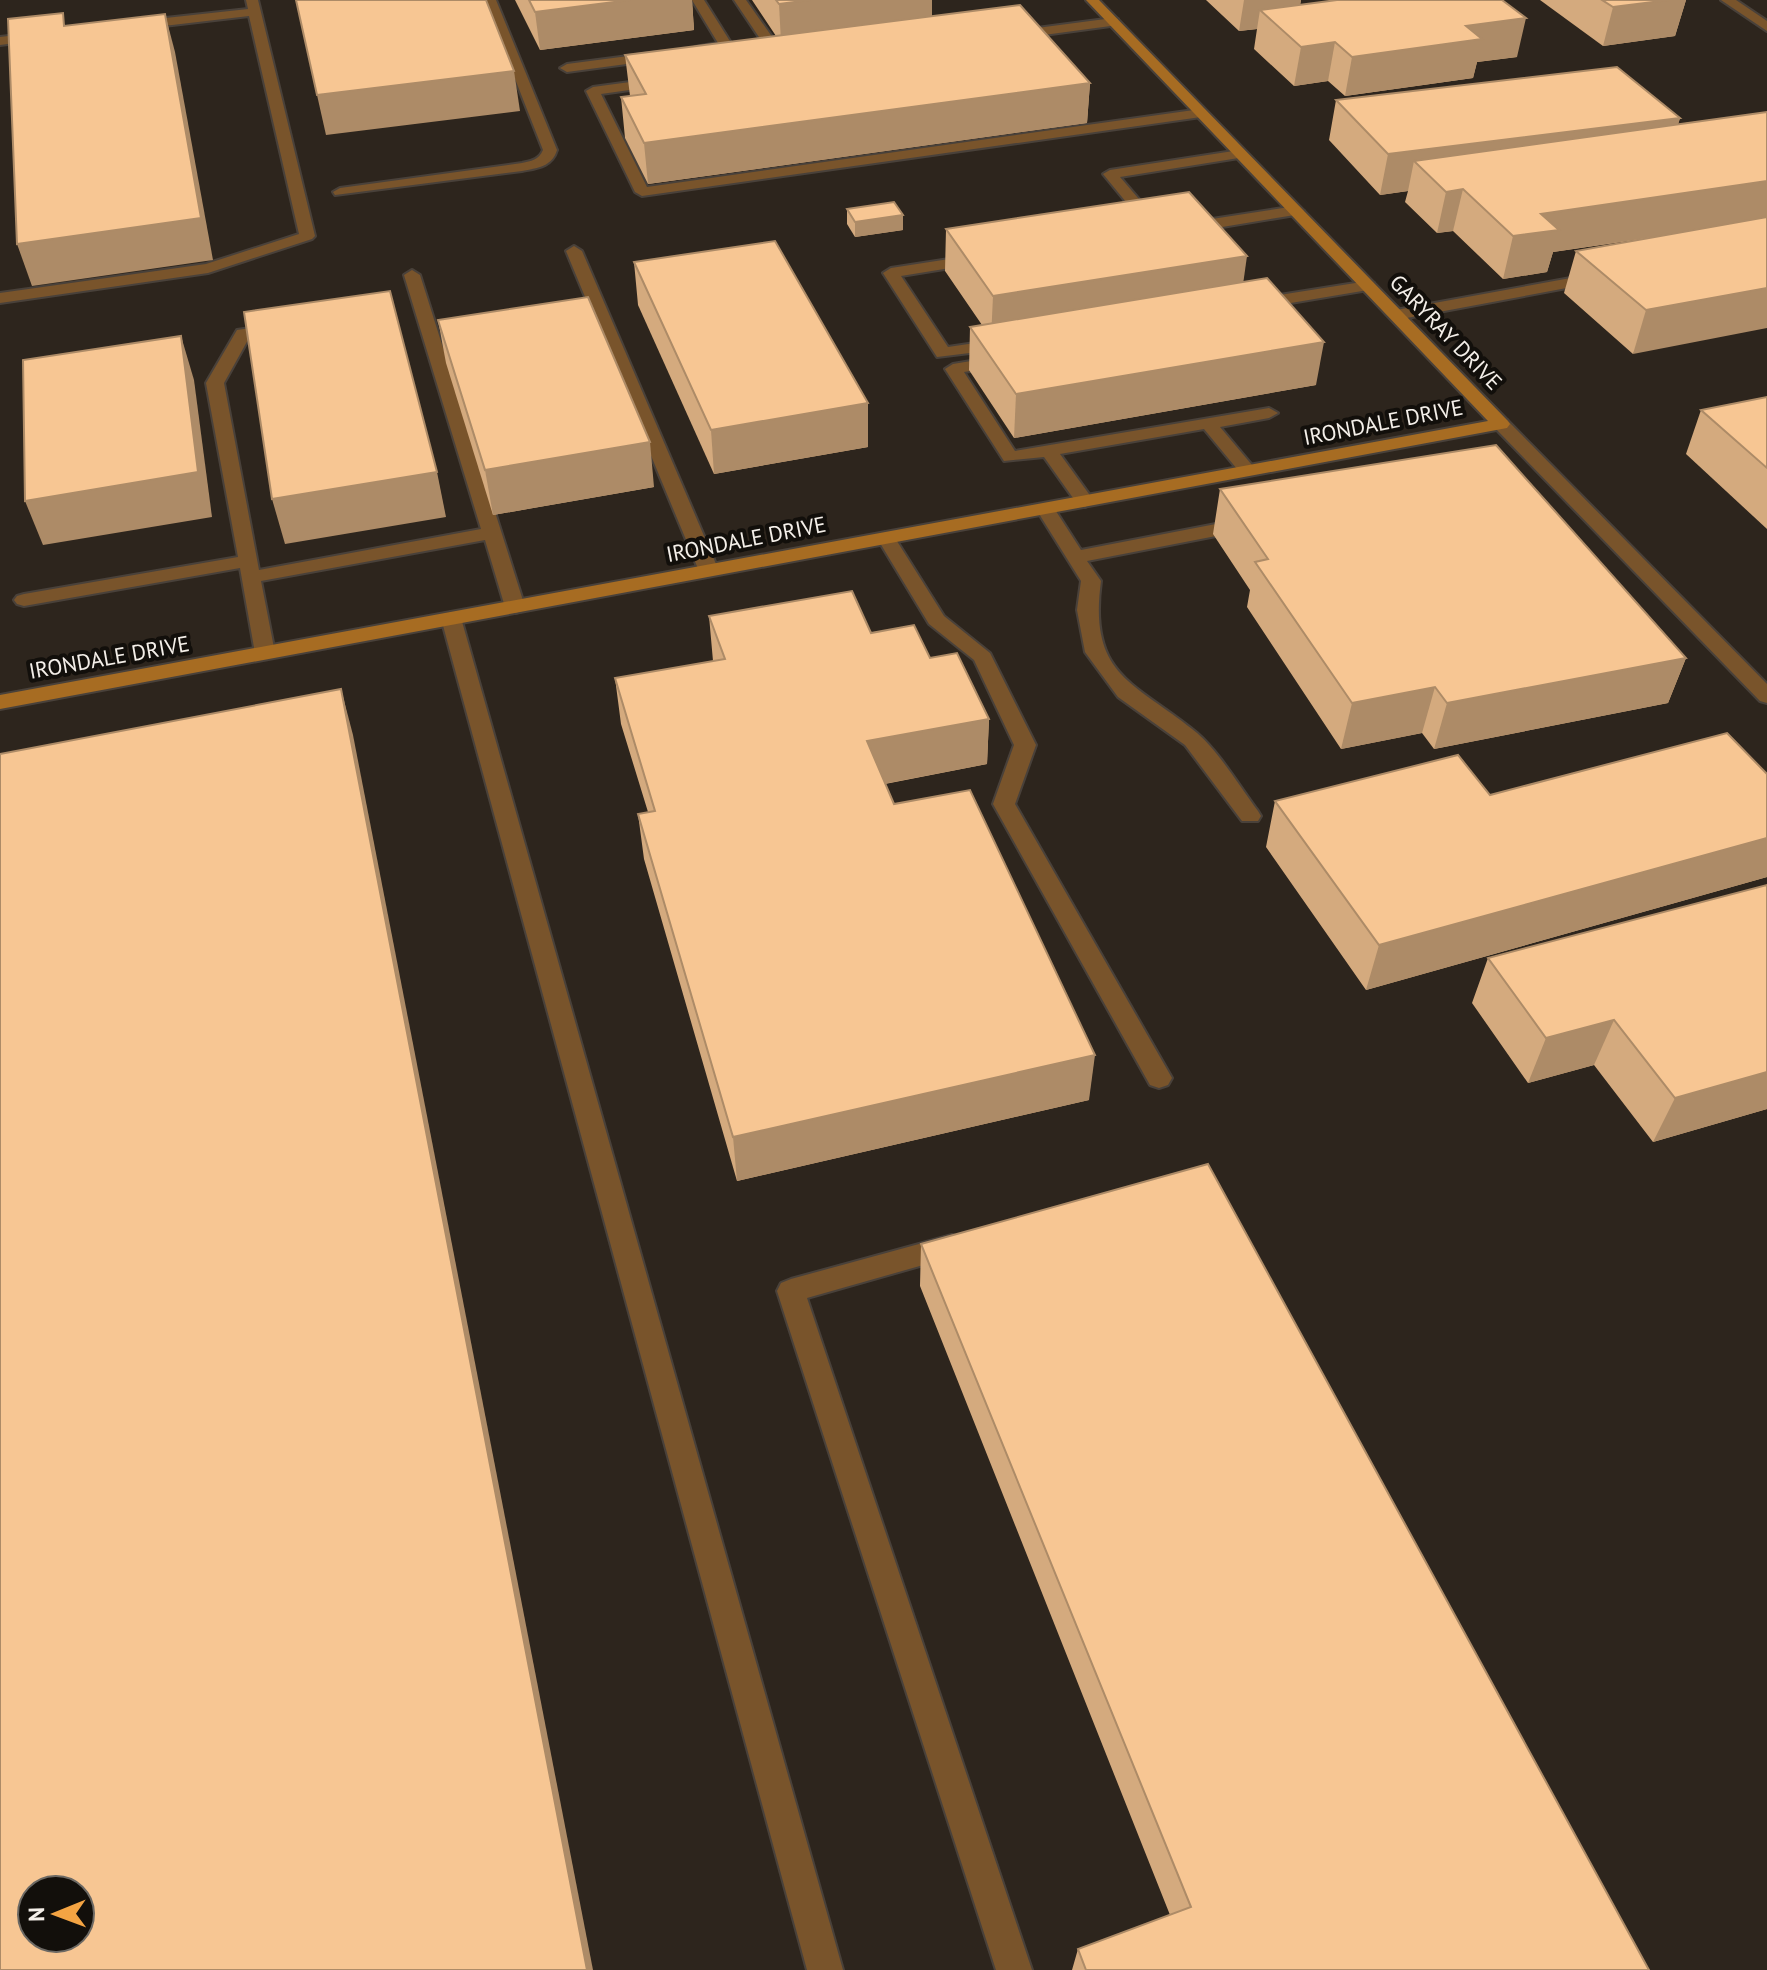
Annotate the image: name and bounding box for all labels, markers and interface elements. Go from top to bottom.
street label: GARYRAY DRIVE [1384,268,1508,396]
street label: IRONDALE DRIVE [1301,393,1465,451]
street label: IRONDALE DRIVE [664,510,828,568]
street label: IRONDALE DRIVE [27,629,191,685]
north arrow [16,1874,96,1954]
text: N [22,1907,50,1922]

